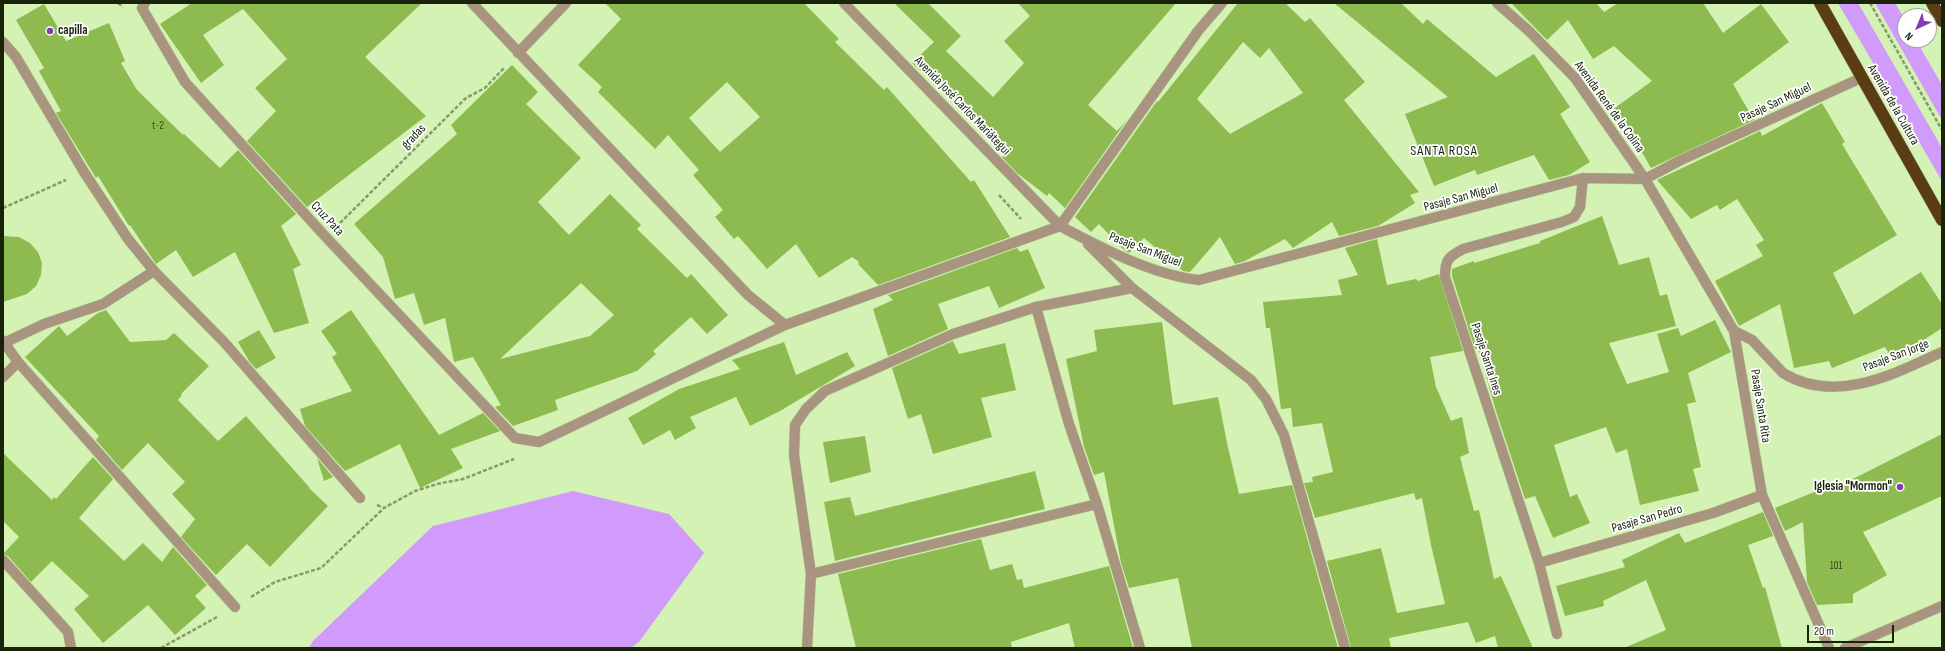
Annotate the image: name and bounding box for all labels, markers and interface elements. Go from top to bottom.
north arrow [1897,8,1937,48]
place label: capilla [58,23,88,39]
marker: capilla [45,26,55,36]
text: N [1902,30,1916,43]
street label: Avenida José Carlos Mariátegui [911,53,1013,159]
street label: Avenida René de la Colina [1571,58,1647,156]
street label: Avenida de la Cultura [1864,62,1922,148]
street label: Pasaje San Miguel [1738,80,1814,126]
house number: t-2 [152,119,164,133]
street label: gradas [398,121,430,153]
district label: SANTA ROSA [1410,143,1478,159]
street label: Pasaje San Miguel [1422,181,1500,215]
street label: Cruz Pata [307,199,347,239]
street label: Pasaje San Miguel [1107,229,1183,271]
street label: Pasaje Santa Ines [1467,321,1505,397]
street label: Pasaje San Jorge [1861,336,1931,376]
street label: Pasaje Santa Rita [1747,368,1773,444]
place label: Iglesia "Mormon" [1814,479,1892,495]
marker: Iglesia "Mormon" [1895,482,1905,492]
street label: Pasaje San Pedro [1610,501,1684,537]
house number: 101 [1830,559,1842,573]
scale bar [1809,617,1896,643]
text: 20 m [1814,624,1834,639]

